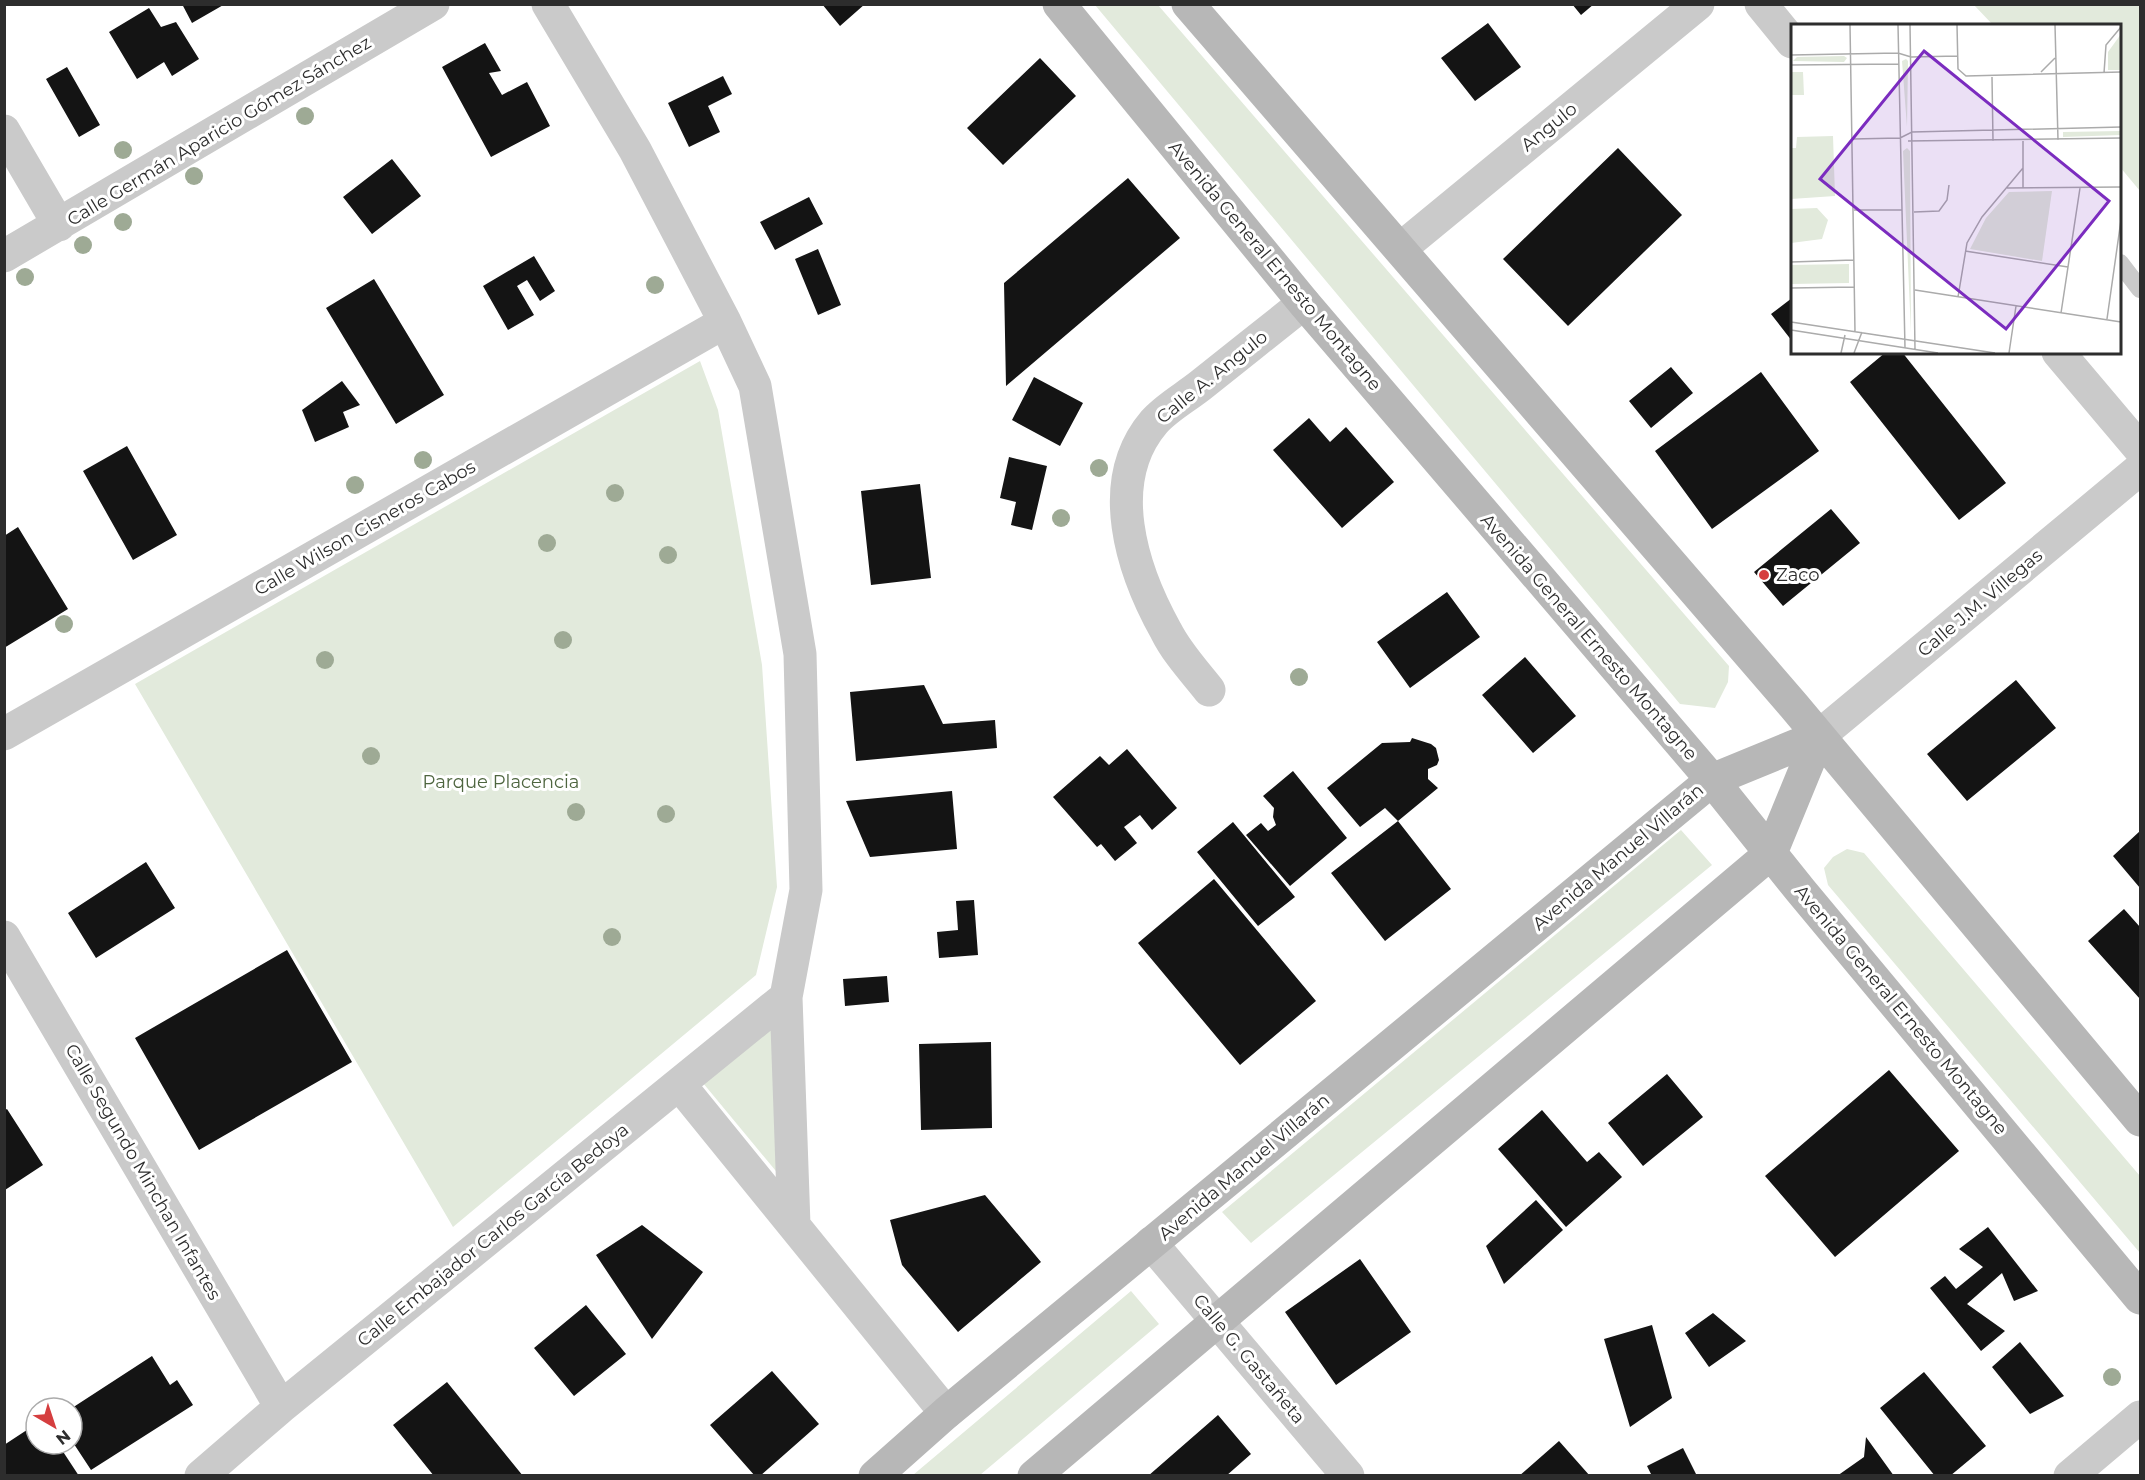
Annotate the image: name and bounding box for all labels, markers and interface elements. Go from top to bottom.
inset map [1791,24,2121,354]
street label: Calle Germán Aparicio Gómez Sánchez [63,31,375,231]
street label: Angulo [1517,98,1581,156]
street label: Avenida General Ernesto Montagne [1164,137,1386,395]
street label: Calle A. Angulo [1152,326,1272,428]
street label: Calle Wilson Cisneros Cabos [251,455,480,600]
street label: Avenida General Ernesto Montagne [1476,509,1702,765]
street label: Calle J.M. Villegas [1913,544,2047,662]
place label: Zaco [1776,564,1820,586]
marker: Zaco [1757,568,1771,582]
park label: Parque Placencia [422,771,580,793]
street label: Avenida Manuel Villarán [1528,779,1708,935]
street label: Avenida General Ernesto Montagne [1790,881,2012,1139]
street label: Calle Segundo Minchan Infantes [60,1040,226,1304]
street label: Avenida Manuel Villarán [1154,1089,1334,1245]
street label: Calle Embajador Carlos García Bedoya [353,1119,633,1351]
street label: Calle G. Gastañeta [1188,1290,1310,1428]
north arrow [24,1396,84,1456]
text: N [52,1426,74,1449]

